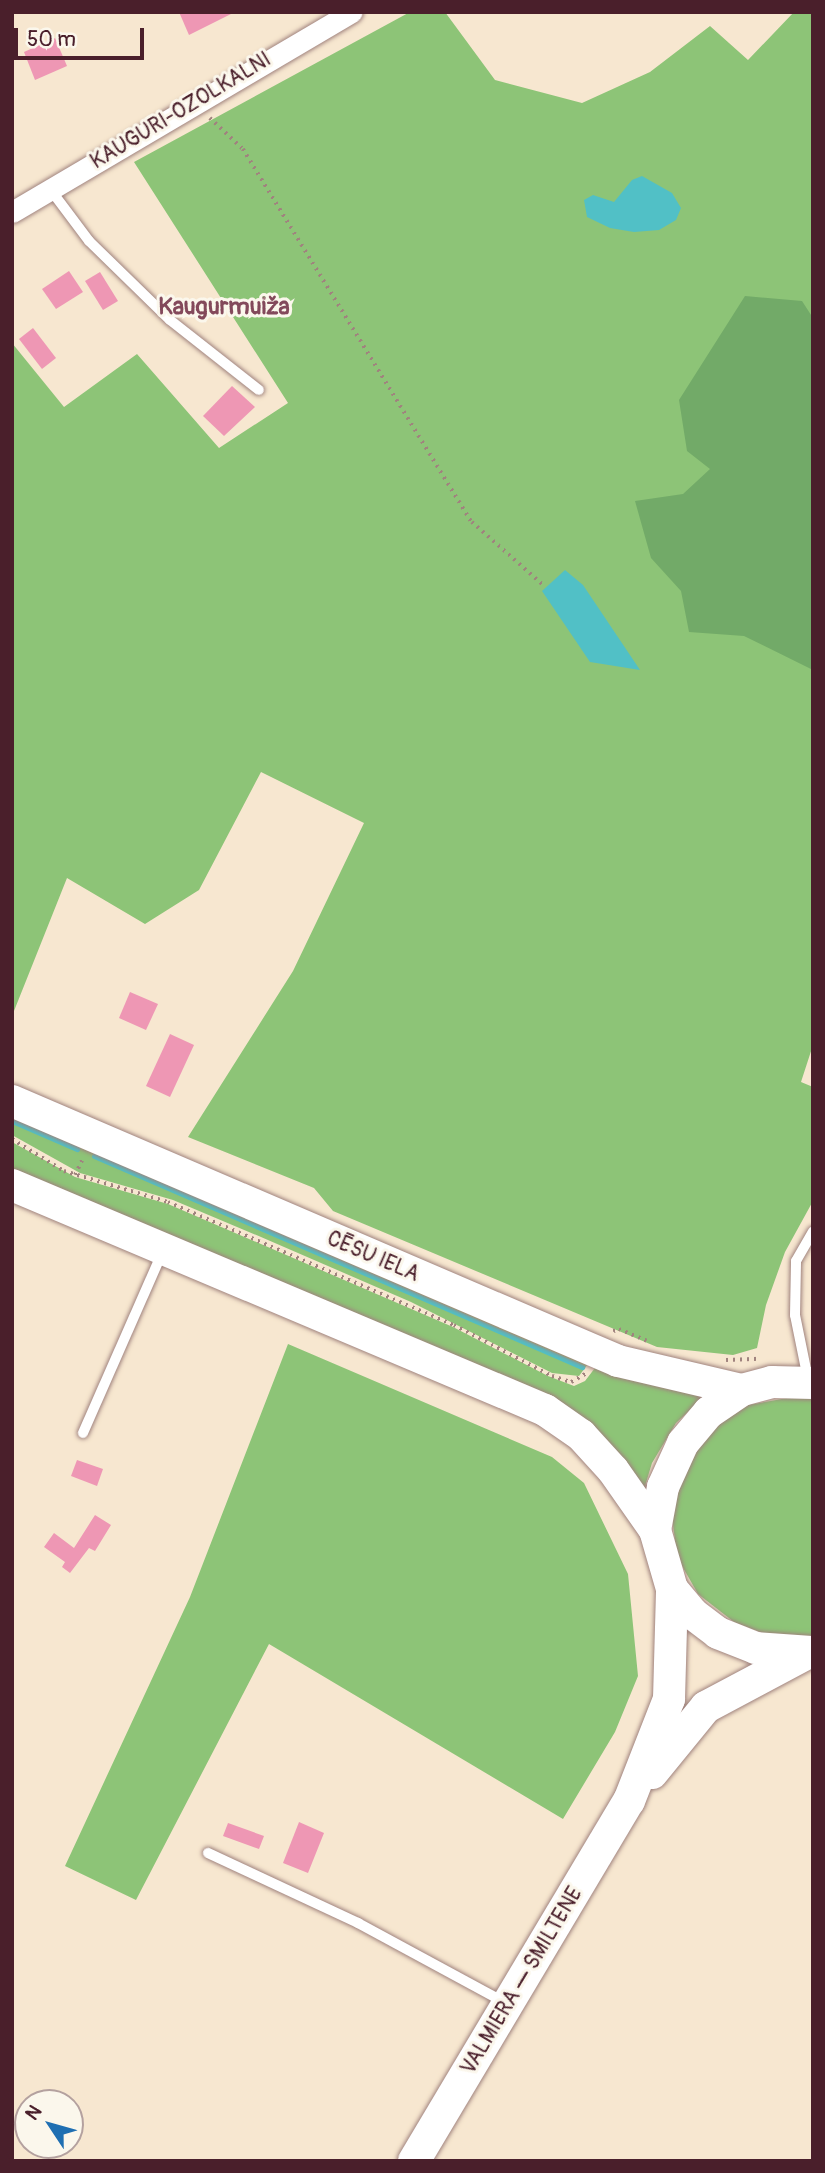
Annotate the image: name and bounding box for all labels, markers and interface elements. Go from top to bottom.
scale bar [18,14,147,58]
text: 50 m [27,26,76,53]
street label: KAUGURI-OZOLKALNI [86,47,276,175]
district label: Kaugurmuiža [158,293,290,321]
street label: CĒSU IELA [323,1226,423,1288]
street label: VALMIERA — SMILTENE [456,1883,588,2079]
north arrow [14,2089,84,2159]
text: N [20,2101,47,2125]

